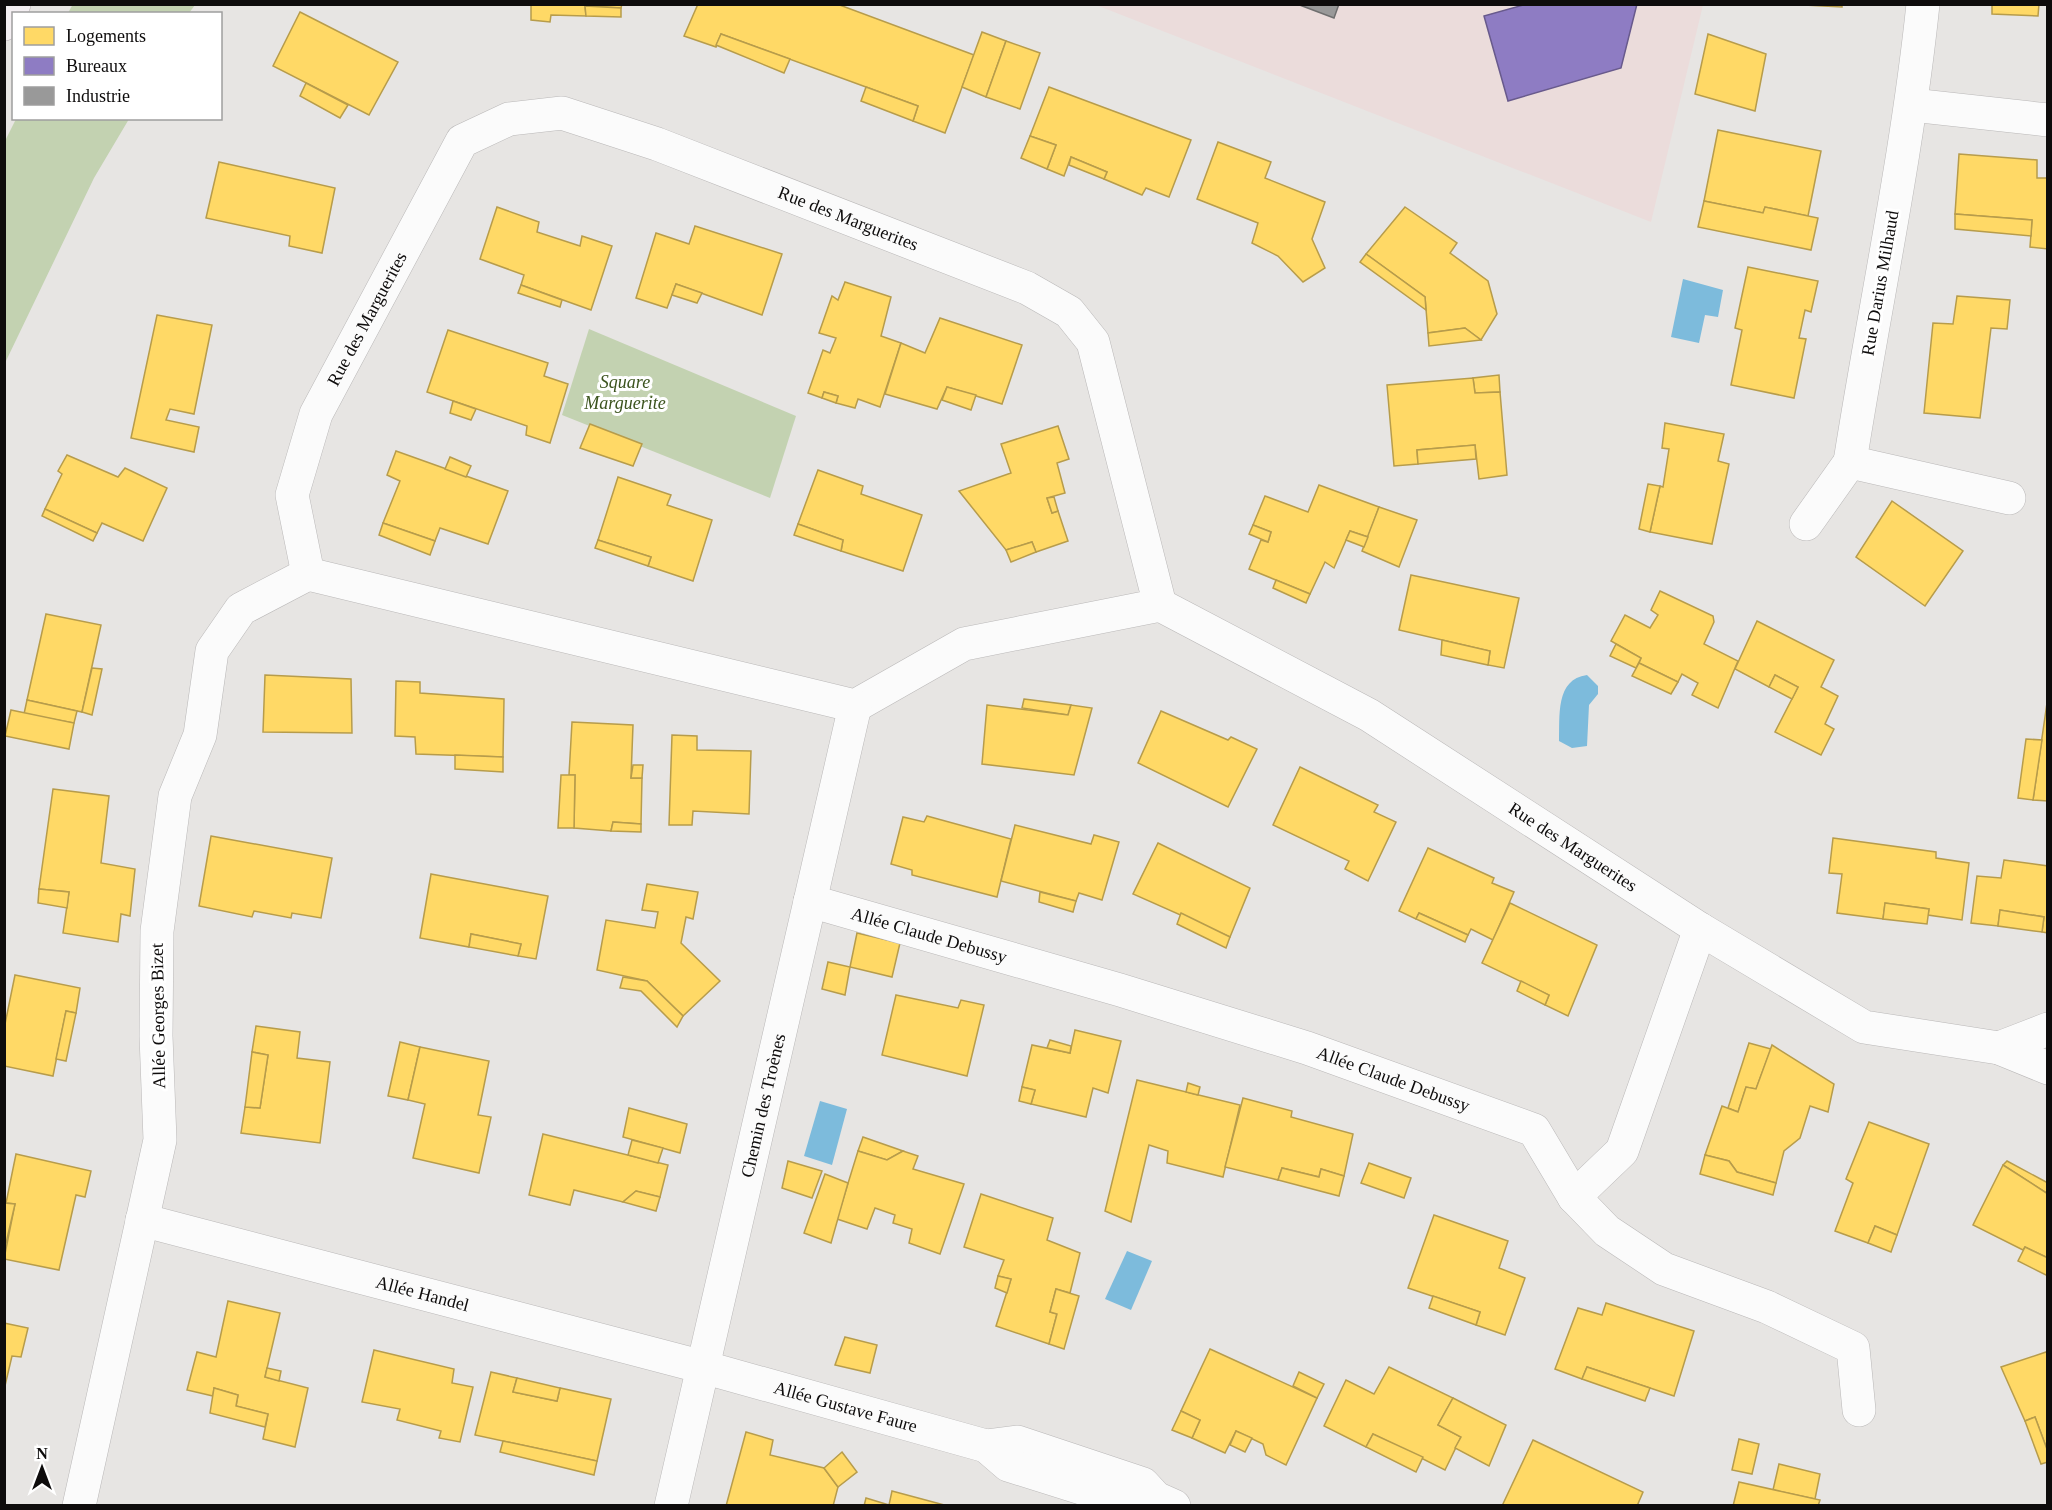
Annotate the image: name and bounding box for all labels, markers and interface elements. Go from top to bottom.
legend [12,12,222,120]
text: Logements [66,26,146,46]
text: Bureaux [66,56,127,76]
text: Industrie [66,86,130,106]
street label: Rue des Marguerites [775,182,921,255]
street label: Rue Darius Milhaud [1857,209,1903,357]
street label: Rue des Marguerites [323,248,411,389]
park label: Square Marguerite [583,372,666,413]
street label: Rue des Marguerites [1505,798,1641,896]
street label: Allée Claude Debussy [849,903,1009,967]
street label: Allée Georges Bizet [147,943,169,1089]
street label: Chemin des Troènes [737,1032,789,1179]
street label: Allée Claude Debussy [1314,1042,1472,1116]
street label: Allée Handel [374,1272,471,1315]
street label: Allée Gustave Faure [772,1377,920,1436]
north arrow [12,1438,72,1498]
text: N [36,1445,48,1462]

